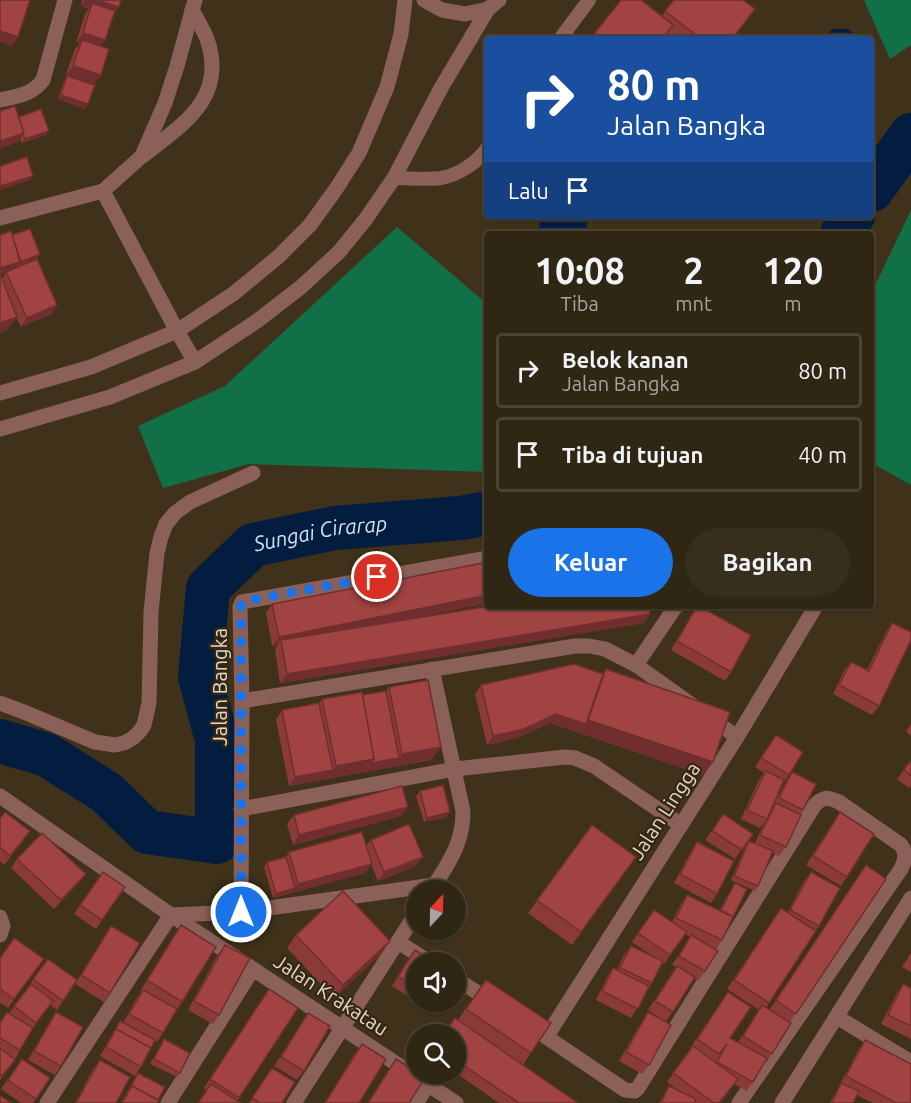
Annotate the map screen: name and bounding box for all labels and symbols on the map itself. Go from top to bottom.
water label: Sungai Cirarap [251,511,388,556]
pin [351,551,402,602]
street label: Jalan Bangka [208,628,231,746]
street label: Jalan Lingga [625,758,705,864]
position arrow [209,880,273,944]
north arrow [406,880,466,940]
street label: Jalan Krakatau [270,949,393,1040]

